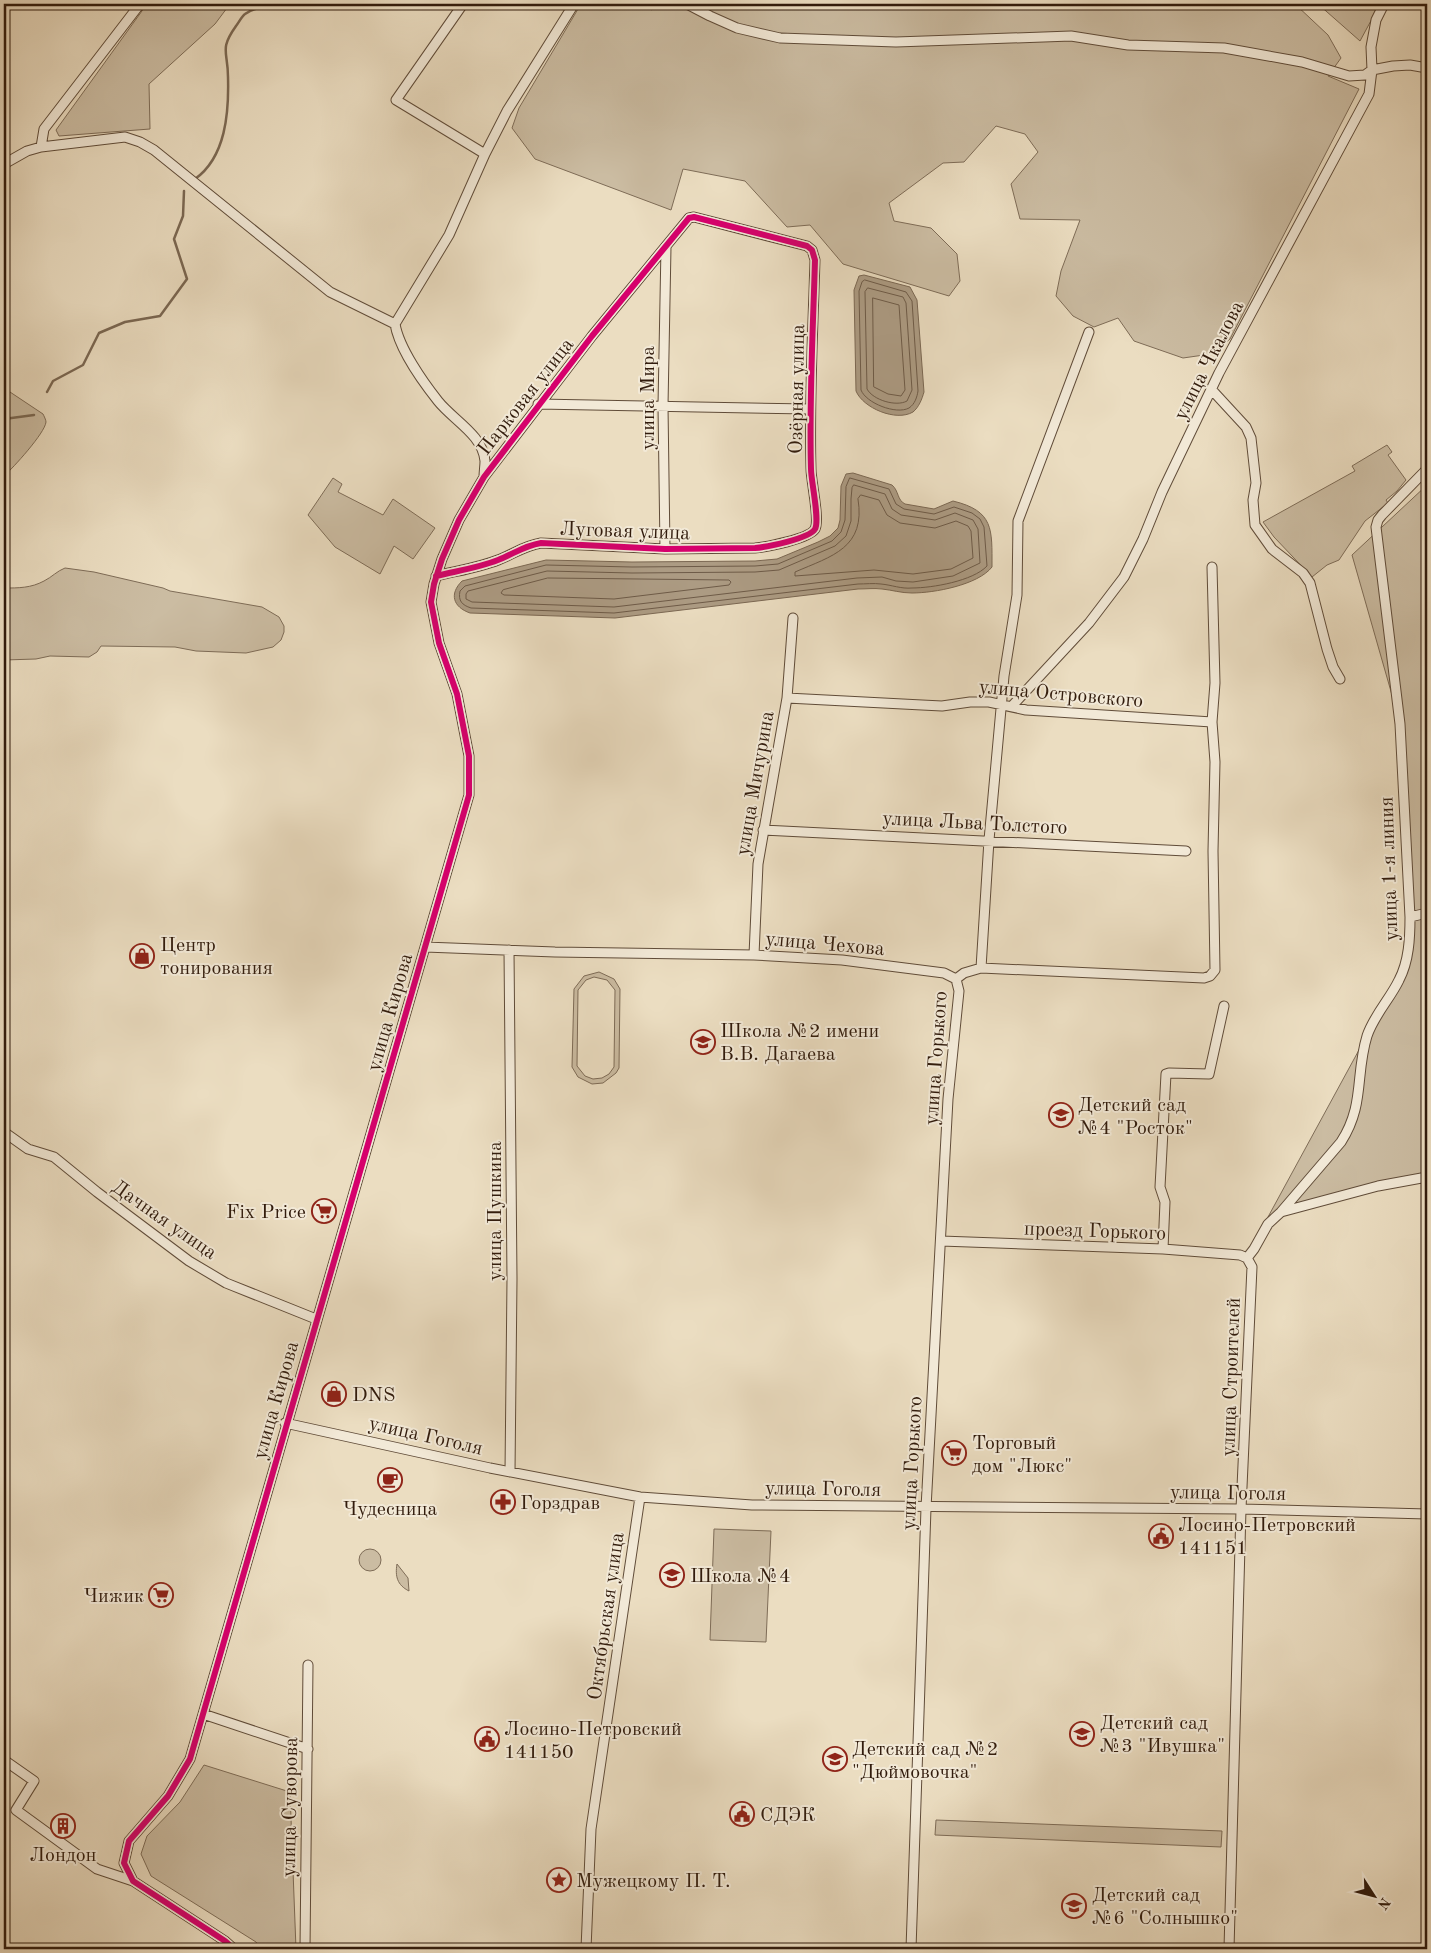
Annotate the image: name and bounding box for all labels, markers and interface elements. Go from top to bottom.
street label: улица Чкалова [1171,298,1248,424]
street label: Озёрная улица [787,324,809,454]
street label: Парковая улица [475,335,578,460]
street label: улица Мира [639,346,659,450]
street label: Луговая улица [559,520,691,544]
street label: улица Островского [978,678,1144,712]
street label: улица Мичурина [733,709,779,857]
street label: улица 1-я линия [1377,796,1403,942]
street label: улица Льва Толстого [882,809,1068,839]
street label: улица Чехова [764,930,886,960]
place label: Центр тонирования [160,936,273,979]
shop icon: Центр тонирования [129,943,155,969]
street label: улица Кирова [365,951,417,1074]
street label: улица Горького [922,990,952,1126]
place label: Школа №2 имени В.В. Дагаева [720,1022,879,1065]
school or university icon: Школа №2 имени В.В. Дагаева [690,1029,716,1055]
place label: Детский сад №4 "Росток" [1078,1096,1193,1139]
school or university icon: Детский сад №4 "Росток" [1048,1102,1074,1128]
street label: улица Пушкина [486,1141,506,1281]
street label: Дачная улица [108,1177,220,1264]
supermarket icon: Fix Price [311,1198,337,1224]
place label: Fix Price [226,1203,306,1223]
street label: проезд Горького [1024,1220,1166,1244]
street label: улица Строителей [1219,1297,1245,1457]
street label: улица Кирова [251,1339,303,1462]
shop icon: DNS [321,1381,347,1407]
place label: DNS [352,1386,395,1406]
street label: улица Горького [899,1395,927,1531]
street label: улица Гоголя [367,1414,484,1460]
place label: Торговый дом "Люкс" [972,1434,1072,1477]
supermarket icon: Торговый дом "Люкс" [941,1440,967,1466]
cafe icon: Чудесница [377,1467,403,1493]
street label: улица Гоголя [765,1479,881,1501]
street label: улица Гоголя [1170,1483,1286,1505]
pharmacy icon: Горздрав [490,1489,516,1515]
place label: Горздрав [520,1494,600,1514]
place label: Чудесница [343,1500,437,1520]
place label: Лосино-Петровский 141151 [1178,1516,1356,1559]
public building icon: Лосино-Петровский 141151 [1148,1523,1174,1549]
street label: Октябрьская улица [585,1531,629,1701]
school or university icon: Школа №4 [659,1562,685,1588]
place label: Школа №4 [690,1567,791,1587]
supermarket icon: Чижик [148,1582,174,1608]
place label: Чижик [83,1587,144,1607]
place label: Детский сад №3 "Ивушка" [1100,1714,1225,1757]
place label: Лосино-Петровский 141150 [504,1720,682,1763]
school or university icon: Детский сад №3 "Ивушка" [1069,1721,1095,1747]
public building icon: Лосино-Петровский 141150 [474,1726,500,1752]
street label: улица Суворова [280,1737,302,1877]
place label: Детский сад №2 "Дюймовочка" [852,1740,998,1783]
school or university icon: Детский сад №2 "Дюймовочка" [822,1746,848,1772]
public building icon: СДЭК [729,1801,755,1827]
place label: СДЭК [760,1806,816,1826]
building icon: Лондон [50,1813,76,1839]
place label: Лондон [29,1846,97,1866]
place icon: Мужецкому П. Т. [546,1867,572,1893]
north arrow [1348,1870,1398,1920]
place label: Мужецкому П. Т. [576,1872,730,1892]
place label: Детский сад №6 "Солнышко" [1092,1886,1238,1929]
school or university icon: Детский сад №6 "Солнышко" [1061,1893,1087,1919]
text: N [1375,1895,1393,1912]

